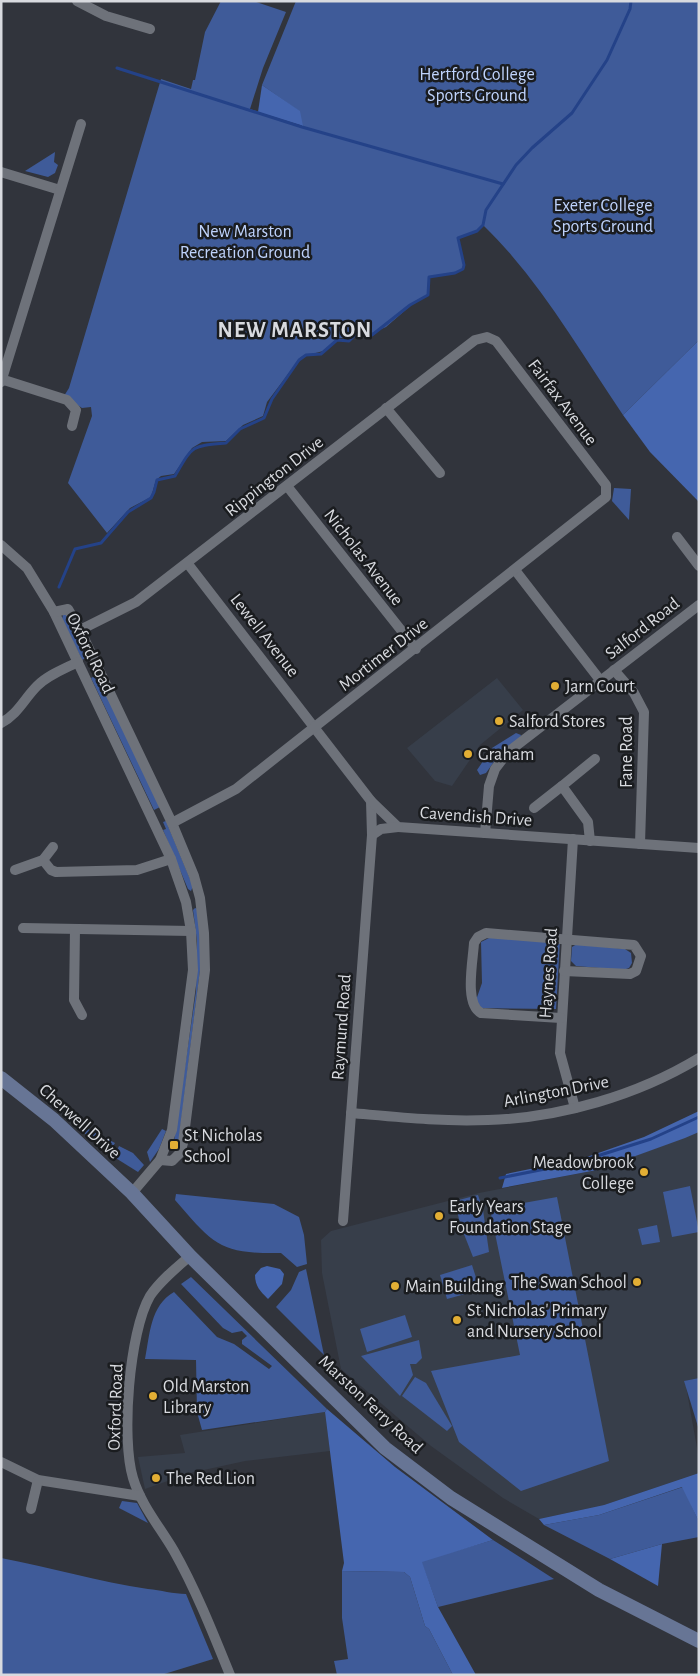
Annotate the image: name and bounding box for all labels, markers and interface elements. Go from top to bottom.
park label: Hertford College Sports Ground [419,66,535,105]
park label: Exeter College Sports Ground [553,197,653,236]
park label: New Marston Recreation Ground [180,223,310,262]
district label: NEW MARSTON [218,319,372,341]
street label: Fairfax Avenue [524,356,600,449]
street label: Rippington Drive [222,433,327,520]
street label: Nicholas Avenue [320,506,406,609]
street label: Lewell Avenue [226,591,302,681]
street label: Salford Road [602,594,683,663]
street label: Oxford Road [63,610,117,696]
street label: Mortimer Drive [336,615,431,695]
place label: Jarn Court [565,678,635,696]
marker: Jarn Court [549,680,561,692]
place label: Salford Stores [509,713,605,731]
marker: Salford Stores [493,715,505,727]
street label: Fane Road [618,716,636,788]
place label: Graham [478,746,534,764]
marker: Graham [462,748,474,760]
street label: Cavendish Drive [419,804,533,830]
street label: Haynes Road [537,927,561,1019]
street label: Raymund Road [329,973,355,1081]
street label: Arlington Drive [502,1073,610,1111]
street label: Cherwell Drive [35,1081,123,1163]
place label: St Nicholas School [184,1127,262,1166]
marker: St Nicholas School [168,1139,180,1151]
place label: Meadowbrook College [533,1154,635,1193]
marker: Meadowbrook College [638,1166,650,1178]
place label: Early Years Foundation Stage [449,1198,572,1237]
marker: Early Years Foundation Stage [433,1210,445,1222]
place label: The Swan School [511,1274,627,1292]
marker: The Swan School [631,1276,643,1288]
place label: Main Building [405,1278,504,1296]
marker: Main Building [389,1280,401,1292]
place label: St Nicholas' Primary and Nursery School [467,1302,607,1341]
marker: St Nicholas' Primary and Nursery School [451,1314,463,1326]
street label: Marston Ferry Road [315,1352,426,1457]
street label: Oxford Road [105,1363,127,1451]
place label: Old Marston Library [163,1378,249,1417]
marker: Old Marston Library [147,1390,159,1402]
place label: The Red Lion [166,1470,255,1488]
marker: The Red Lion [150,1472,162,1484]

